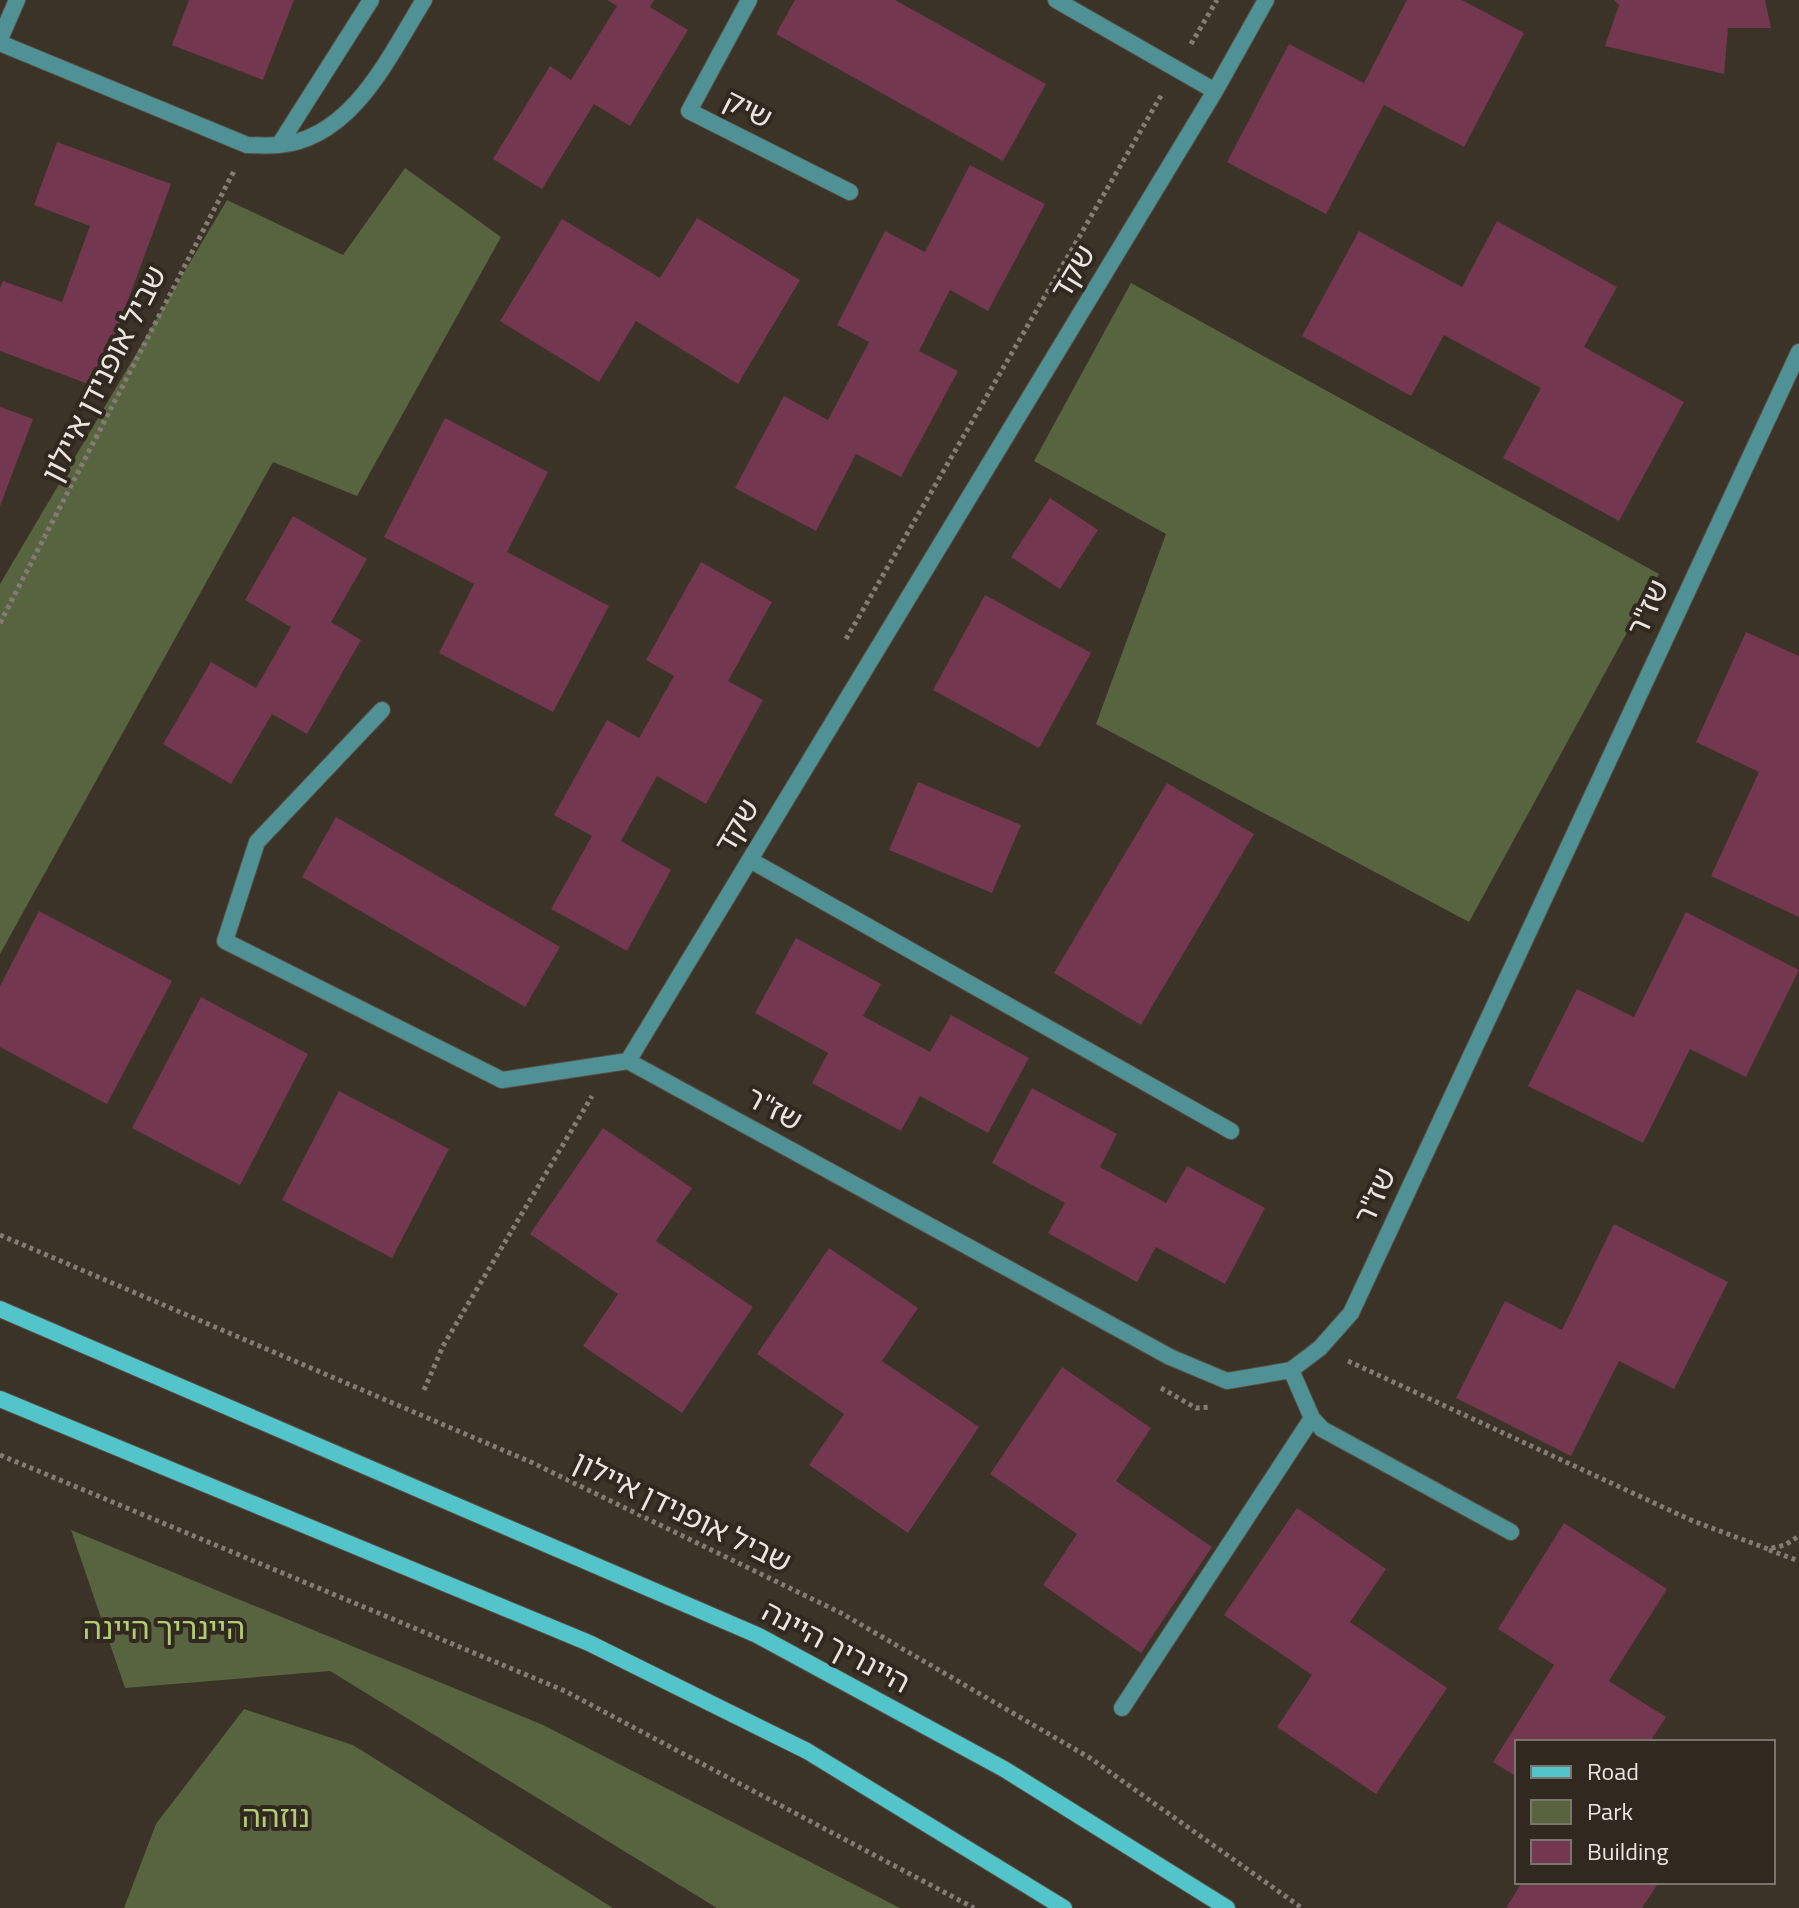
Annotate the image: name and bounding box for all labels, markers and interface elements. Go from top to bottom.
street label: שיק [716,76,781,140]
street label: שקד [1038,235,1107,308]
street label: שביל אופנידן איילון [29,257,178,490]
street label: שז"ר [1614,571,1680,644]
street label: שקד [702,789,771,862]
street label: שז"ר [738,1074,811,1142]
street label: שז"ר [1341,1159,1407,1232]
street label: שביל אופנידן איילון [565,1438,799,1584]
street label: היינריך היינה [754,1588,919,1704]
park label: היינריך היינה [83,1605,245,1651]
legend [1515,1740,1775,1884]
text: Road [1587,1753,1639,1789]
park label: נוזהה [242,1793,310,1839]
text: Park [1587,1793,1633,1829]
text: Building [1587,1833,1669,1869]

